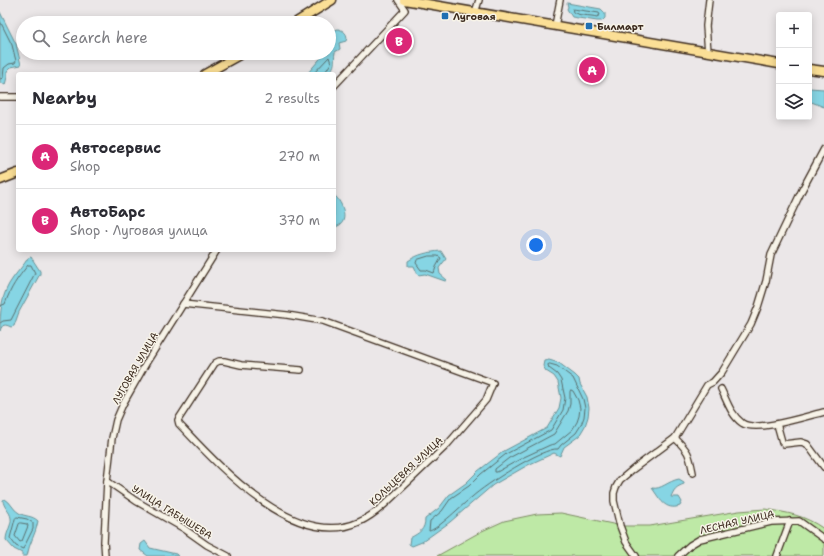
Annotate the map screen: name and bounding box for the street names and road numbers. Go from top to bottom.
street label: ЛУГОВАЯ УЛИЦА [109,330,161,406]
street label: КОЛЬЦЕВАЯ УЛИЦА [367,434,445,508]
street label: УЛИЦА ГАБЫШЕВА [129,482,215,542]
street label: ЛЕСНАЯ УЛИЦА [698,507,776,537]

